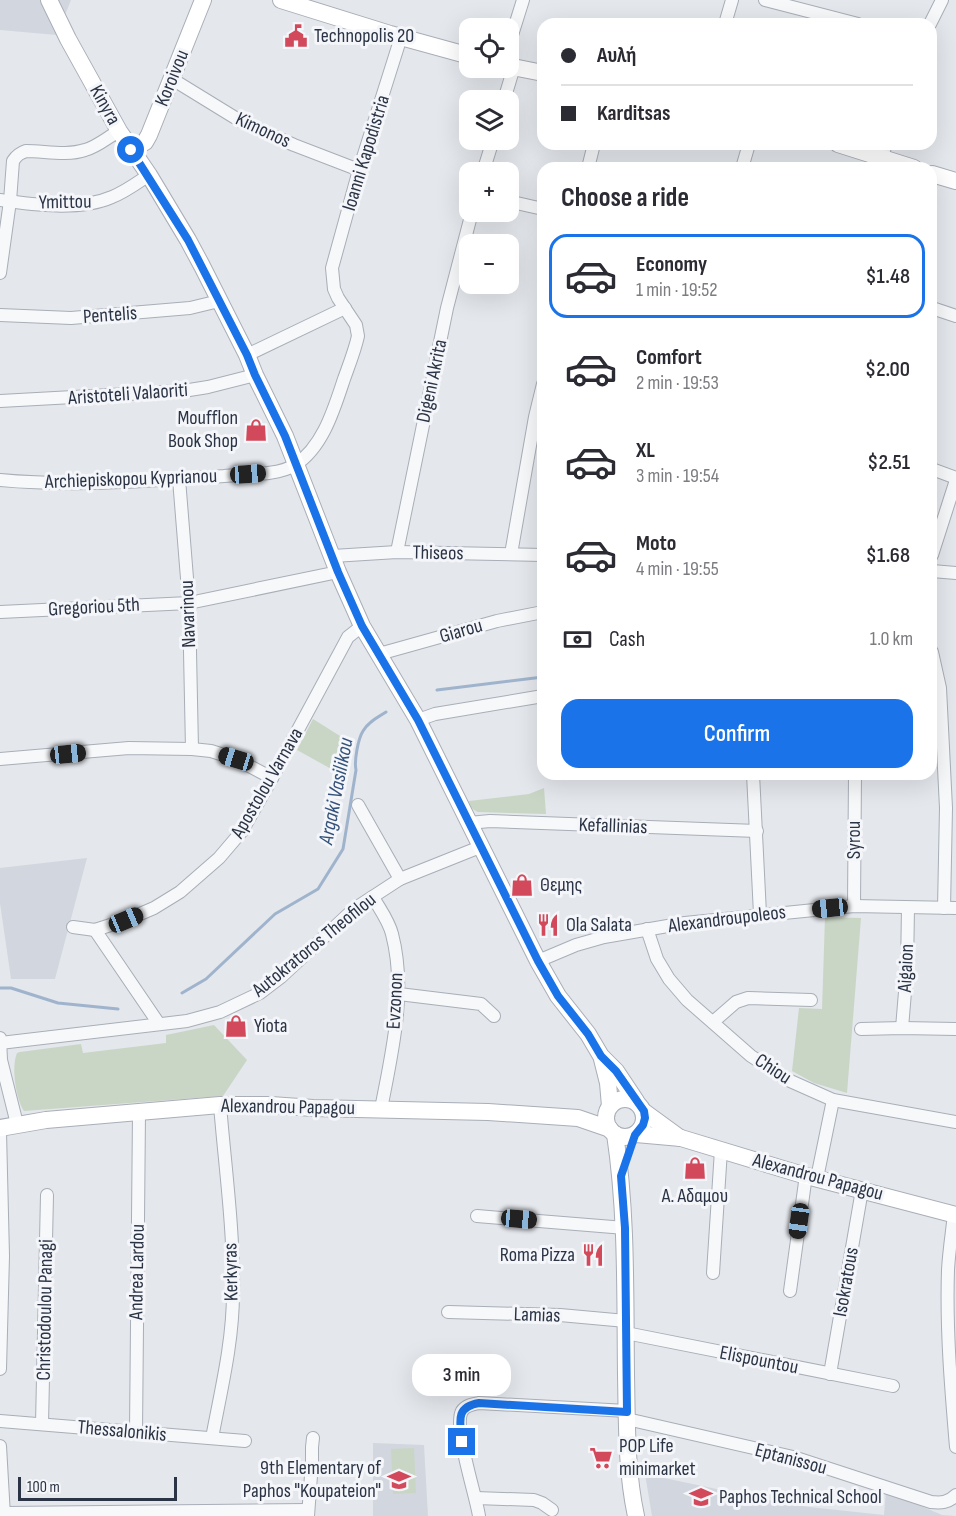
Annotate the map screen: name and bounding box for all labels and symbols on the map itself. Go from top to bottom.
public building icon: Technopolis 20 [283,23,309,49]
place label: Technopolis 20 [314,24,414,48]
street label: Koroivou [150,46,194,110]
street label: Kinyra [84,81,126,129]
street label: Ioanni Kapodistria [337,92,395,214]
street label: Kimonos [232,107,294,153]
route start [117,136,144,163]
street label: Ymittou [38,190,92,214]
street label: Pentelis [82,301,138,329]
street label: Digeni Akrita [411,337,453,425]
street label: Aristoteli Valaoriti [66,378,189,410]
place label: Moufflon Book Shop [168,406,238,453]
shop icon: Moufflon Book Shop [243,417,269,443]
street label: Archiepiskopou Kyprianou [43,464,218,494]
car [229,464,267,484]
street label: Thiseos [412,541,464,565]
street label: Navarinou [175,580,201,648]
street label: Gregoriou 5th [48,593,140,621]
street label: Giarou [437,613,485,649]
street label: Apostolou Varnava [225,723,308,843]
water label: Argaki Vasilikou [313,735,359,847]
car [49,743,87,765]
car [216,745,256,773]
street label: Kefallinias [578,813,648,839]
street label: Syrou [842,821,866,859]
shop icon: Θεμης [509,872,535,898]
place label: Θεμης [540,873,582,897]
street label: Autokratoros Theofilou [247,888,381,1003]
car [811,897,849,919]
street label: Alexandroupoleos [666,900,787,938]
car [106,905,146,935]
restaurant icon: Ola Salata [535,912,561,938]
place label: Ola Salata [566,913,632,937]
street label: Aigaion [893,943,919,994]
street label: Evzonon [382,972,408,1030]
shop icon: Yiota [223,1013,249,1039]
place label: Yiota [254,1014,287,1038]
street label: Chiou [750,1048,796,1090]
street label: Alexandrou Papagou [220,1094,355,1120]
street label: Alexandrou Papagou [749,1148,886,1206]
shop icon: Α. Αδαμου [682,1155,708,1181]
place label: Α. Αδαμου [661,1184,728,1208]
car [788,1202,810,1240]
car [500,1208,538,1230]
street label: Andrea Lardou [124,1224,150,1321]
street label: Christodoulou Panagi [32,1239,58,1381]
restaurant icon: Roma Pizza [580,1242,606,1268]
street label: Kerkyras [218,1243,244,1301]
place label: Roma Pizza [500,1243,575,1267]
street label: Isokratous [828,1245,864,1319]
street label: Lamias [513,1302,561,1328]
street label: Elispountou [718,1341,800,1379]
callout: 3 min [412,1355,512,1397]
street label: Thessalonikis [77,1415,167,1447]
route end [448,1428,475,1455]
place label: POP Life minimarket [619,1434,696,1481]
street label: Eptanissou [752,1438,830,1480]
supermarket icon: POP Life minimarket [588,1445,614,1471]
place label: 9th Elementary of Paphos "Koupateion" [243,1456,381,1503]
school or university icon: 9th Elementary of Paphos "Koupateion" [386,1467,412,1493]
scale bar [18,1474,177,1502]
school or university icon: Paphos Technical School [688,1484,714,1510]
place label: Paphos Technical School [719,1485,882,1509]

